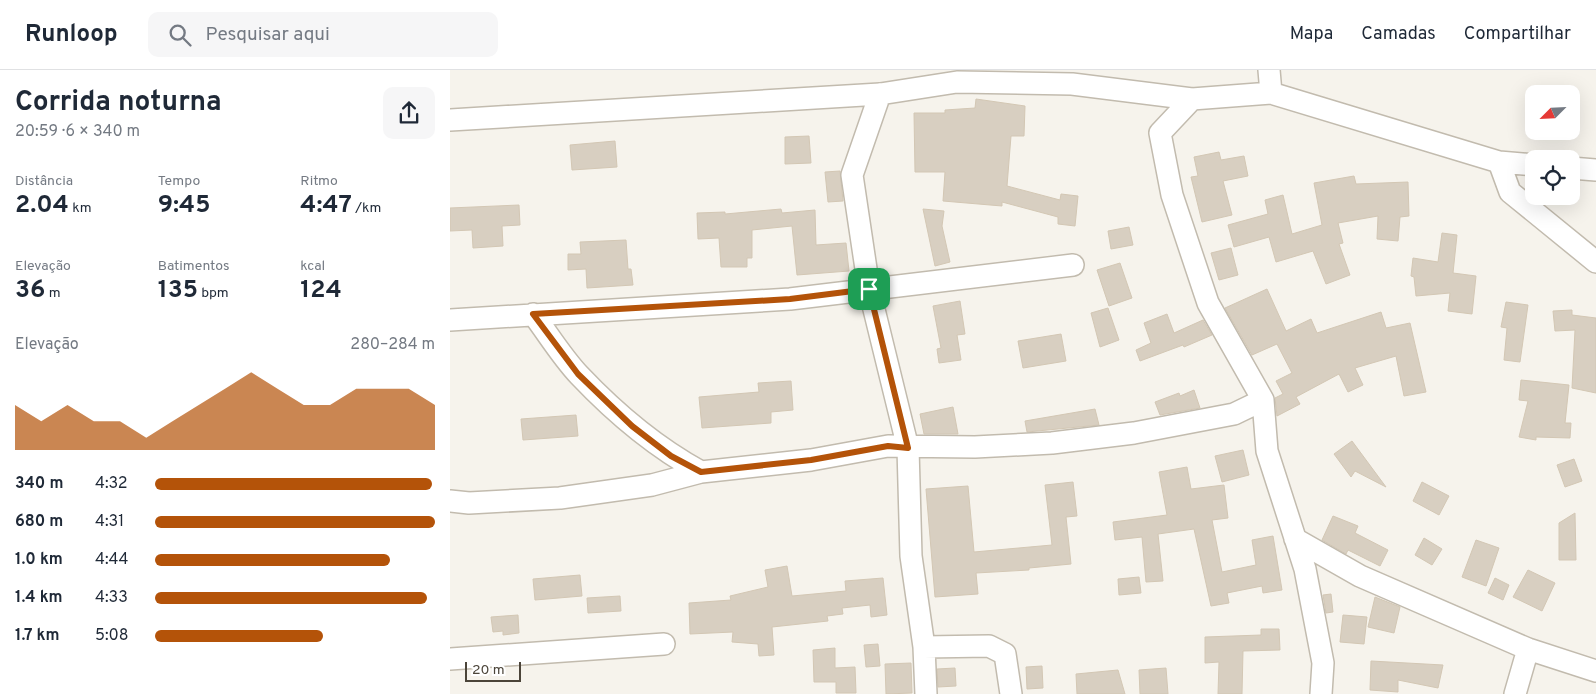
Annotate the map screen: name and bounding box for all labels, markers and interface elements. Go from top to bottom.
search box [148,12,498,57]
text: Runloop [25,20,118,50]
icon: search [166,21,194,49]
text: Pesquisar aqui [206,23,330,47]
text: Mapa [1290,23,1333,46]
text: Camadas [1361,23,1436,46]
text: Compartilhar [1464,23,1571,46]
text: Corrida noturna [15,85,222,121]
north arrow [1525,85,1580,140]
map controls [1525,85,1580,205]
button: share [383,87,435,139]
text: 20:59 · 6 × 340 m [15,122,140,142]
button: locate [1525,150,1580,205]
text: Distância [15,173,73,190]
text: Tempo [158,173,200,190]
text: Ritmo [300,173,338,190]
text: 2.04 [15,190,69,222]
text: 9:45 [158,190,210,222]
text: 4:47 [300,190,352,222]
text: km [69,200,92,217]
text: /km [352,200,381,217]
text: Elevação [15,258,71,275]
text: Batimentos [158,258,230,275]
text: kcal [300,258,325,275]
pin [848,268,890,310]
text: 36 [15,275,45,307]
text: 135 [158,275,198,307]
text: 124 [300,275,342,307]
icon: arrive [855,275,883,303]
text: m [45,285,61,302]
text: bpm [198,285,229,302]
text: Elevação [15,335,79,355]
text: 280–284 m [350,335,435,355]
text: 340 m [15,474,63,494]
text: 4:32 [95,474,128,494]
text: 680 m [15,512,63,532]
text: 4:31 [95,512,124,532]
text: 1.0 km [15,550,63,570]
text: 4:44 [95,550,128,570]
text: 1.4 km [15,588,63,608]
text: 4:33 [95,588,128,608]
text: 1.7 km [15,626,60,646]
text: 5:08 [95,626,129,646]
scale bar [465,659,521,682]
text: 20 m [472,662,505,679]

